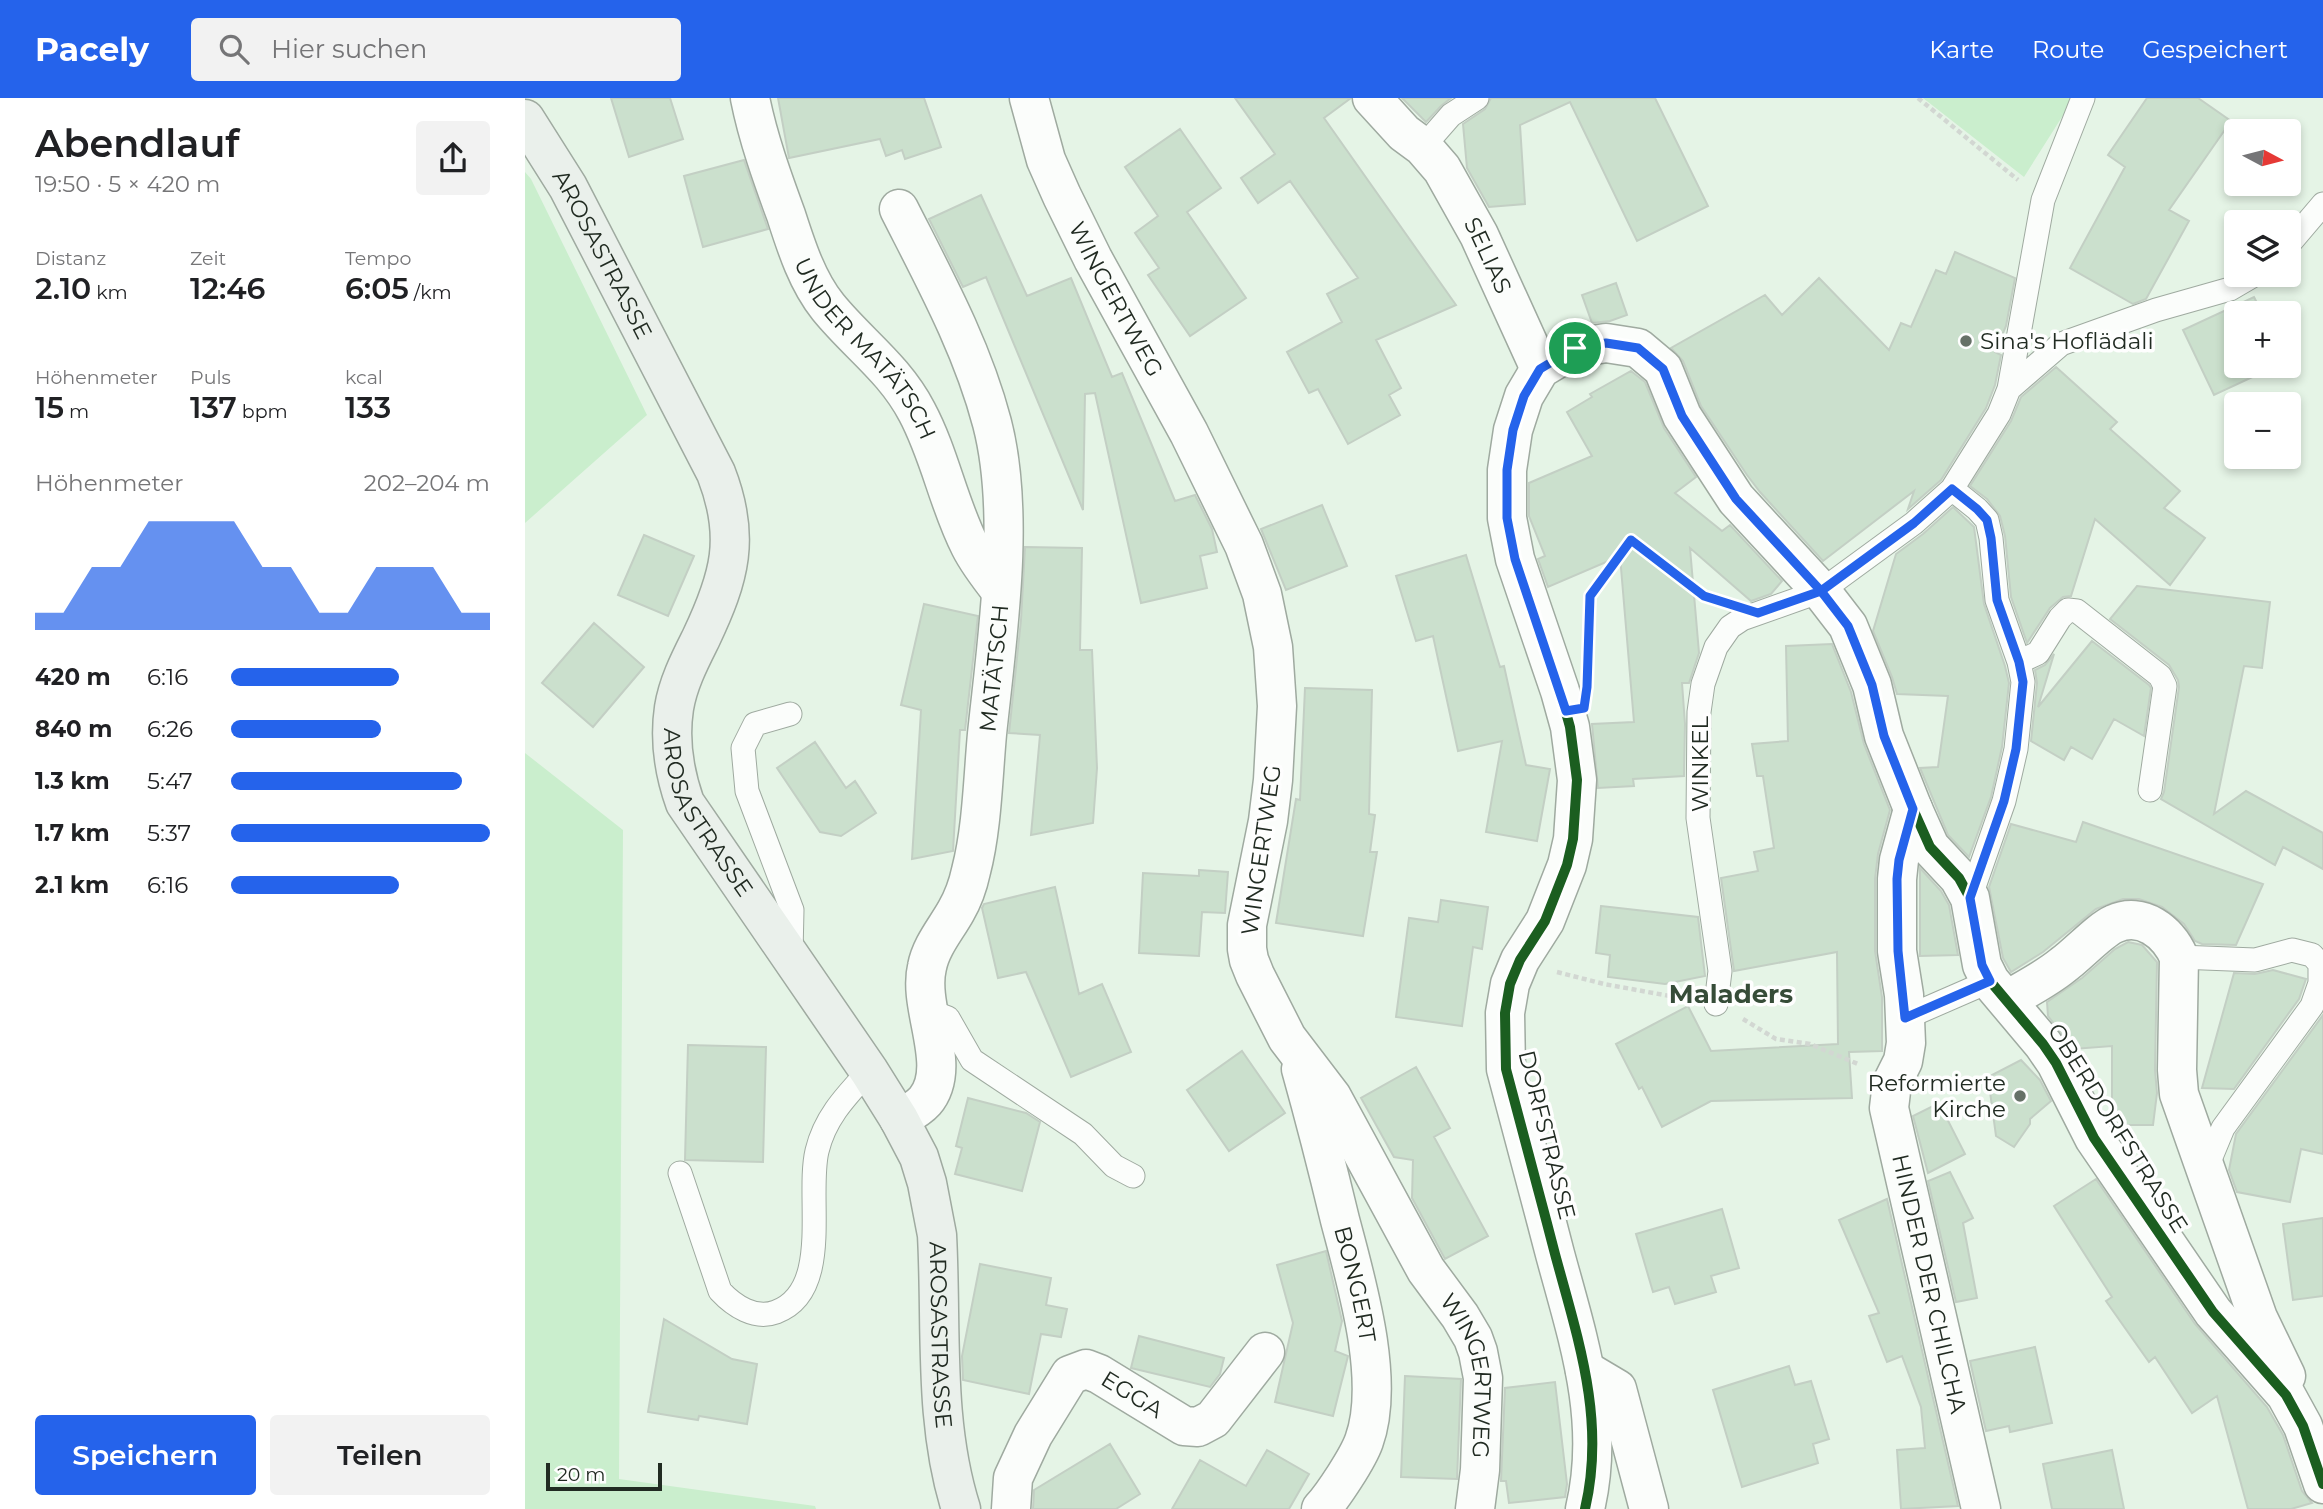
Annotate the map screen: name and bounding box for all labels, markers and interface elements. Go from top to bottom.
search box [191,18,681,81]
text: Pacely [35,29,149,69]
icon: search [215,30,253,68]
text: Hier suchen [271,33,427,65]
text: Karte [1929,35,1994,64]
text: Route [2032,35,2104,64]
text: Gespeichert [2142,35,2288,64]
north arrow [2224,119,2301,196]
map controls [2224,119,2301,469]
text: Abendlauf [35,120,239,167]
button: share [416,121,490,195]
street label: AROSASTRASSE [547,164,658,344]
text: 19:50 · 5 × 420 m [35,170,220,198]
button: layers [2224,210,2301,287]
street label: SELIAS [1458,212,1518,298]
street label: WINGERTWEG [1063,217,1169,381]
text: Distanz [35,247,106,270]
text: Zeit [190,247,226,270]
text: Tempo [345,247,411,270]
street label: UNDER MATÄTSCH [788,253,942,444]
text: 2.10 [35,270,91,307]
text: 12:46 [190,270,265,307]
text: 6:05 [345,270,409,307]
text: km [91,281,128,304]
text: /km [409,281,452,304]
button: + [2224,301,2301,378]
pin [1545,318,1605,378]
place label: Sina's Hoflädali [1980,327,2154,355]
icon: arrive [1556,329,1594,367]
marker: Sina's Hoflädali [1958,333,1974,349]
text: Höhenmeter [35,366,158,389]
text: Puls [190,366,231,389]
text: kcal [345,366,383,389]
text: 15 [35,389,64,426]
text: 137 [190,389,237,426]
text: 133 [345,389,391,426]
button: − [2224,392,2301,469]
text: m [64,400,89,423]
text: bpm [237,400,288,423]
text: Höhenmeter [35,469,183,497]
text: 202–204 m [364,469,490,497]
street label: MATÄTSCH [973,603,1014,733]
text: 420 m [35,663,111,691]
text: 6:16 [147,663,188,691]
text: 840 m [35,715,112,743]
text: 6:26 [147,715,193,743]
street label: WINKEL [1686,715,1714,812]
street label: AROSASTRASSE [658,728,759,902]
street label: WINGERTWEG [1235,763,1287,937]
text: 1.3 km [35,767,110,795]
text: 5:47 [147,767,193,795]
text: 1.7 km [35,819,110,847]
text: 5:37 [147,819,191,847]
text: 2.1 km [35,871,109,899]
text: 6:16 [147,871,188,899]
district label: Maladers [1669,978,1793,1010]
street label: OBERDORFSTRASSE [2042,1018,2194,1238]
street label: DORFSTRASSE [1512,1048,1582,1222]
place label: Reformierte Kirche [1868,1069,2006,1123]
marker: Reformierte Kirche [2012,1088,2028,1104]
street label: HINDER DER CHILCHA [1886,1151,1973,1417]
street label: BONGERT [1328,1223,1382,1345]
street label: AROSASTRASSE [923,1241,958,1430]
street label: WINGERTWEG [1434,1288,1497,1459]
street label: EGGA [1096,1365,1169,1424]
button: Speichern [35,1415,256,1495]
button: Teilen [270,1415,490,1495]
scale bar [546,1460,661,1492]
text: 20 m [557,1463,605,1486]

